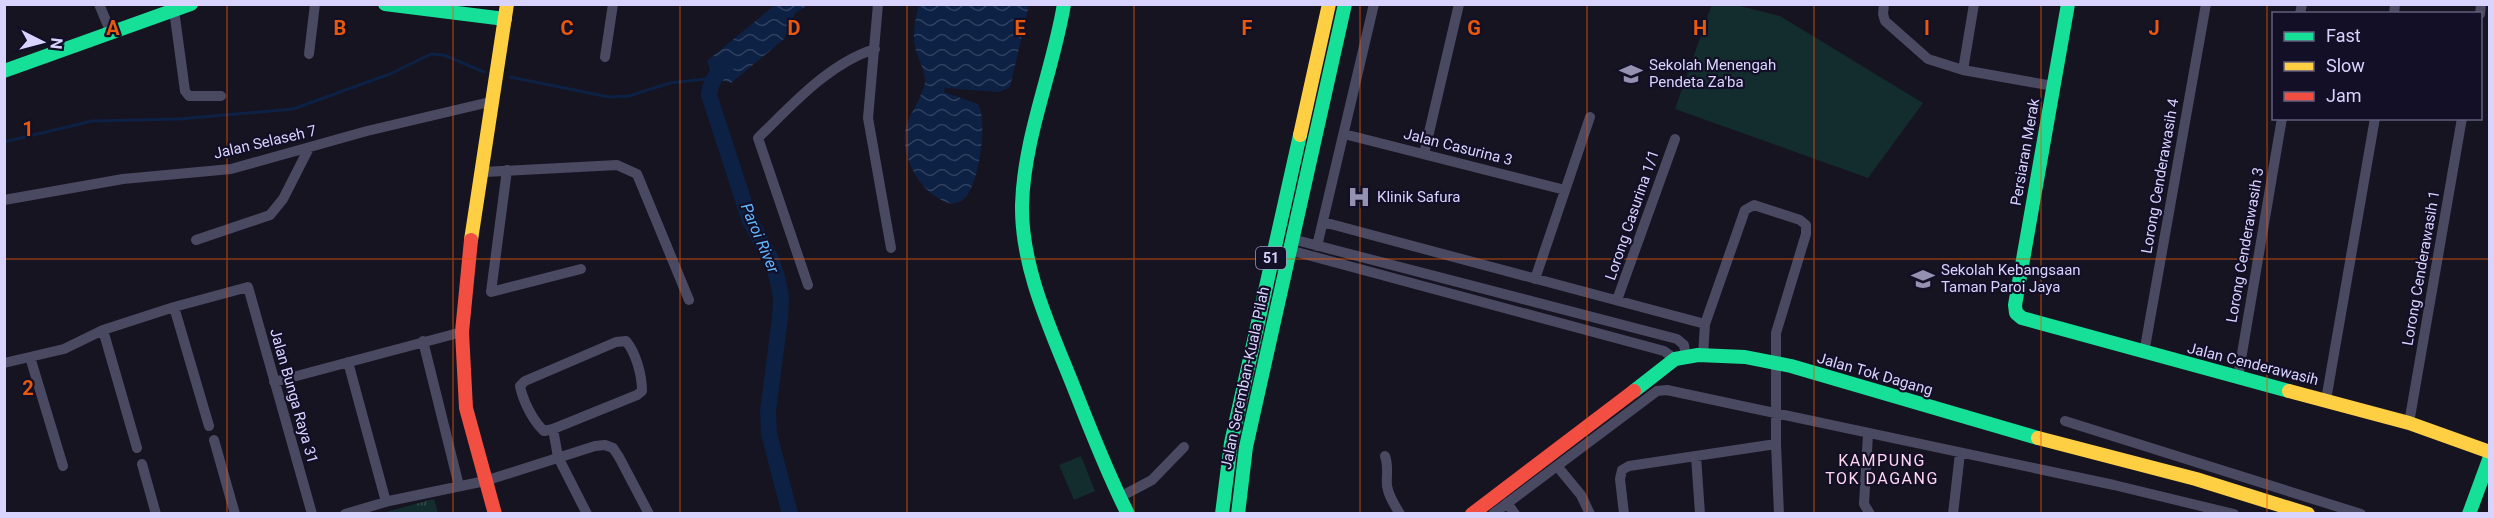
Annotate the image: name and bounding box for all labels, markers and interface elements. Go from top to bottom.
north arrow [12,12,72,72]
legend [2272,12,2482,120]
text: A [106,16,120,40]
text: B [334,16,346,40]
text: C [560,16,574,40]
text: D [788,16,801,40]
text: E [1014,16,1026,40]
text: F [1242,16,1253,40]
text: G [1467,16,1481,40]
text: H [1693,16,1707,40]
text: I [1924,16,1930,40]
text: J [2148,16,2160,40]
text: Fast [2326,25,2361,46]
text: N [46,37,66,50]
text: Slow [2326,55,2365,76]
place label: Sekolah Menengah Pendeta Za'ba [1649,56,1776,91]
school or university icon: Sekolah Menengah Pendeta Za'ba [1618,61,1644,87]
text: Jam [2326,85,2362,106]
street label: Lorong Cenderawasih 4 [2137,96,2183,255]
street label: Persiaran Merak [2007,97,2043,207]
text: 1 [22,117,34,141]
street label: Jalan Selaseh 7 [212,121,318,163]
street label: Jalan Casurina 3 [1402,125,1514,169]
street label: Lorong Casurina 1/1 [1601,148,1663,282]
street label: Lorong Cenderawasih 3 [2222,166,2268,324]
hospital icon: Klinik Safura [1346,184,1372,210]
place label: Klinik Safura [1377,188,1460,206]
street label: Lorong Cenderawasih 1 [2398,189,2444,347]
water label: Paroi River [737,200,783,276]
road number: 51 [1256,247,1286,269]
place label: Sekolah Kebangsaan Taman Paroi Jaya [1941,261,2081,296]
school or university icon: Sekolah Kebangsaan Taman Paroi Jaya [1910,266,1936,292]
street label: Jalan Seremban-Kuala Pilah [1217,285,1273,471]
street label: Jalan Bunga Raya 31 [266,326,322,466]
street label: Jalan Cenderawasih [2185,339,2321,389]
street label: Jalan Tok Dagang [1815,349,1935,399]
text: 2 [22,376,34,400]
district label: KAMPUNG TOK DAGANG [1825,451,1939,488]

